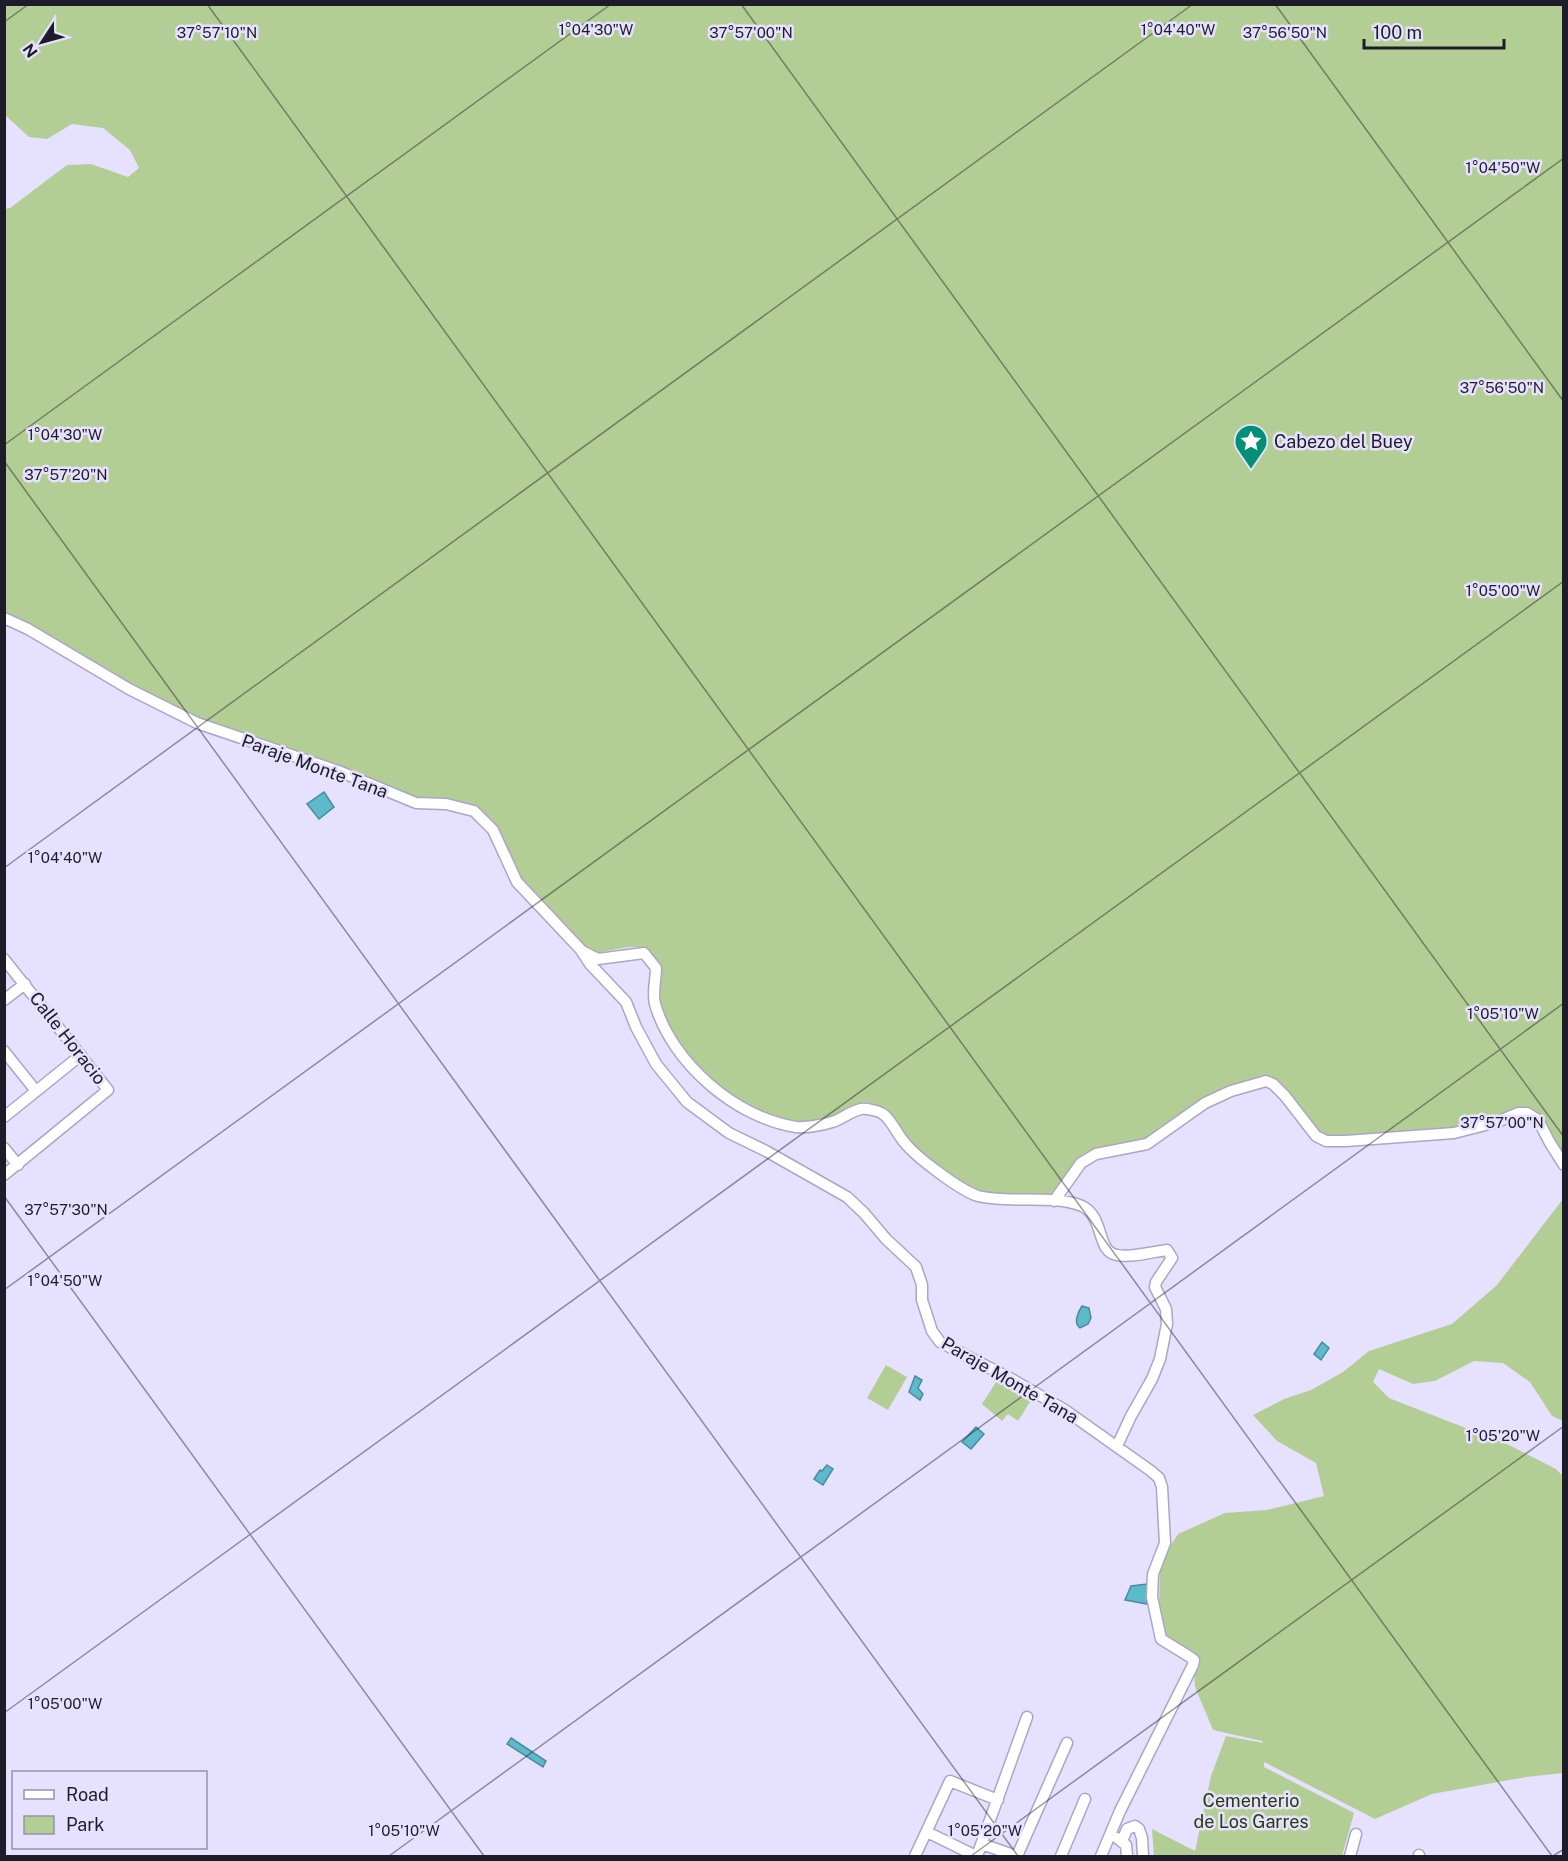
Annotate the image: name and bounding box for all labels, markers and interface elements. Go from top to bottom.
north arrow [12,12,72,72]
scale bar [1364,12,1504,50]
text: 1°04'30"W [559,21,633,38]
text: 1°04'40"W [1141,21,1215,38]
text: 100 m [1373,22,1422,43]
text: 37°57'10"N [177,24,257,41]
text: 37°57'00"N [709,24,793,41]
text: 37°56'50"N [1243,24,1327,41]
text: N [19,40,42,61]
text: 1°04'50"W [1466,159,1540,176]
text: 37°56'50"N [1460,379,1544,396]
place icon: Cabezo del Buey [1233,423,1269,470]
text: 1°04'30"W [28,426,102,443]
place label: Cabezo del Buey [1274,431,1413,452]
text: 37°57'20"N [24,466,108,483]
text: 1°05'00"W [1466,582,1540,599]
street label: Paraje Monte Tana [239,730,391,802]
text: 1°04'40"W [28,849,102,866]
street label: Calle Horacio [25,988,111,1088]
text: 1°05'10"W [1467,1005,1539,1022]
text: 37°57'00"N [1460,1114,1544,1131]
text: 37°57'30"N [24,1201,108,1218]
text: 1°04'50"W [28,1272,102,1289]
street label: Paraje Monte Tana [938,1332,1082,1428]
text: 1°05'20"W [1466,1427,1540,1444]
text: 1°05'00"W [28,1695,102,1712]
legend [12,1771,207,1849]
text: Road [66,1784,109,1805]
park label: Cementerio de Los Garres [1193,1790,1309,1832]
text: Park [66,1814,104,1835]
text: 1°05'10"W [368,1822,440,1839]
text: 1°05'20"W [948,1822,1022,1839]

